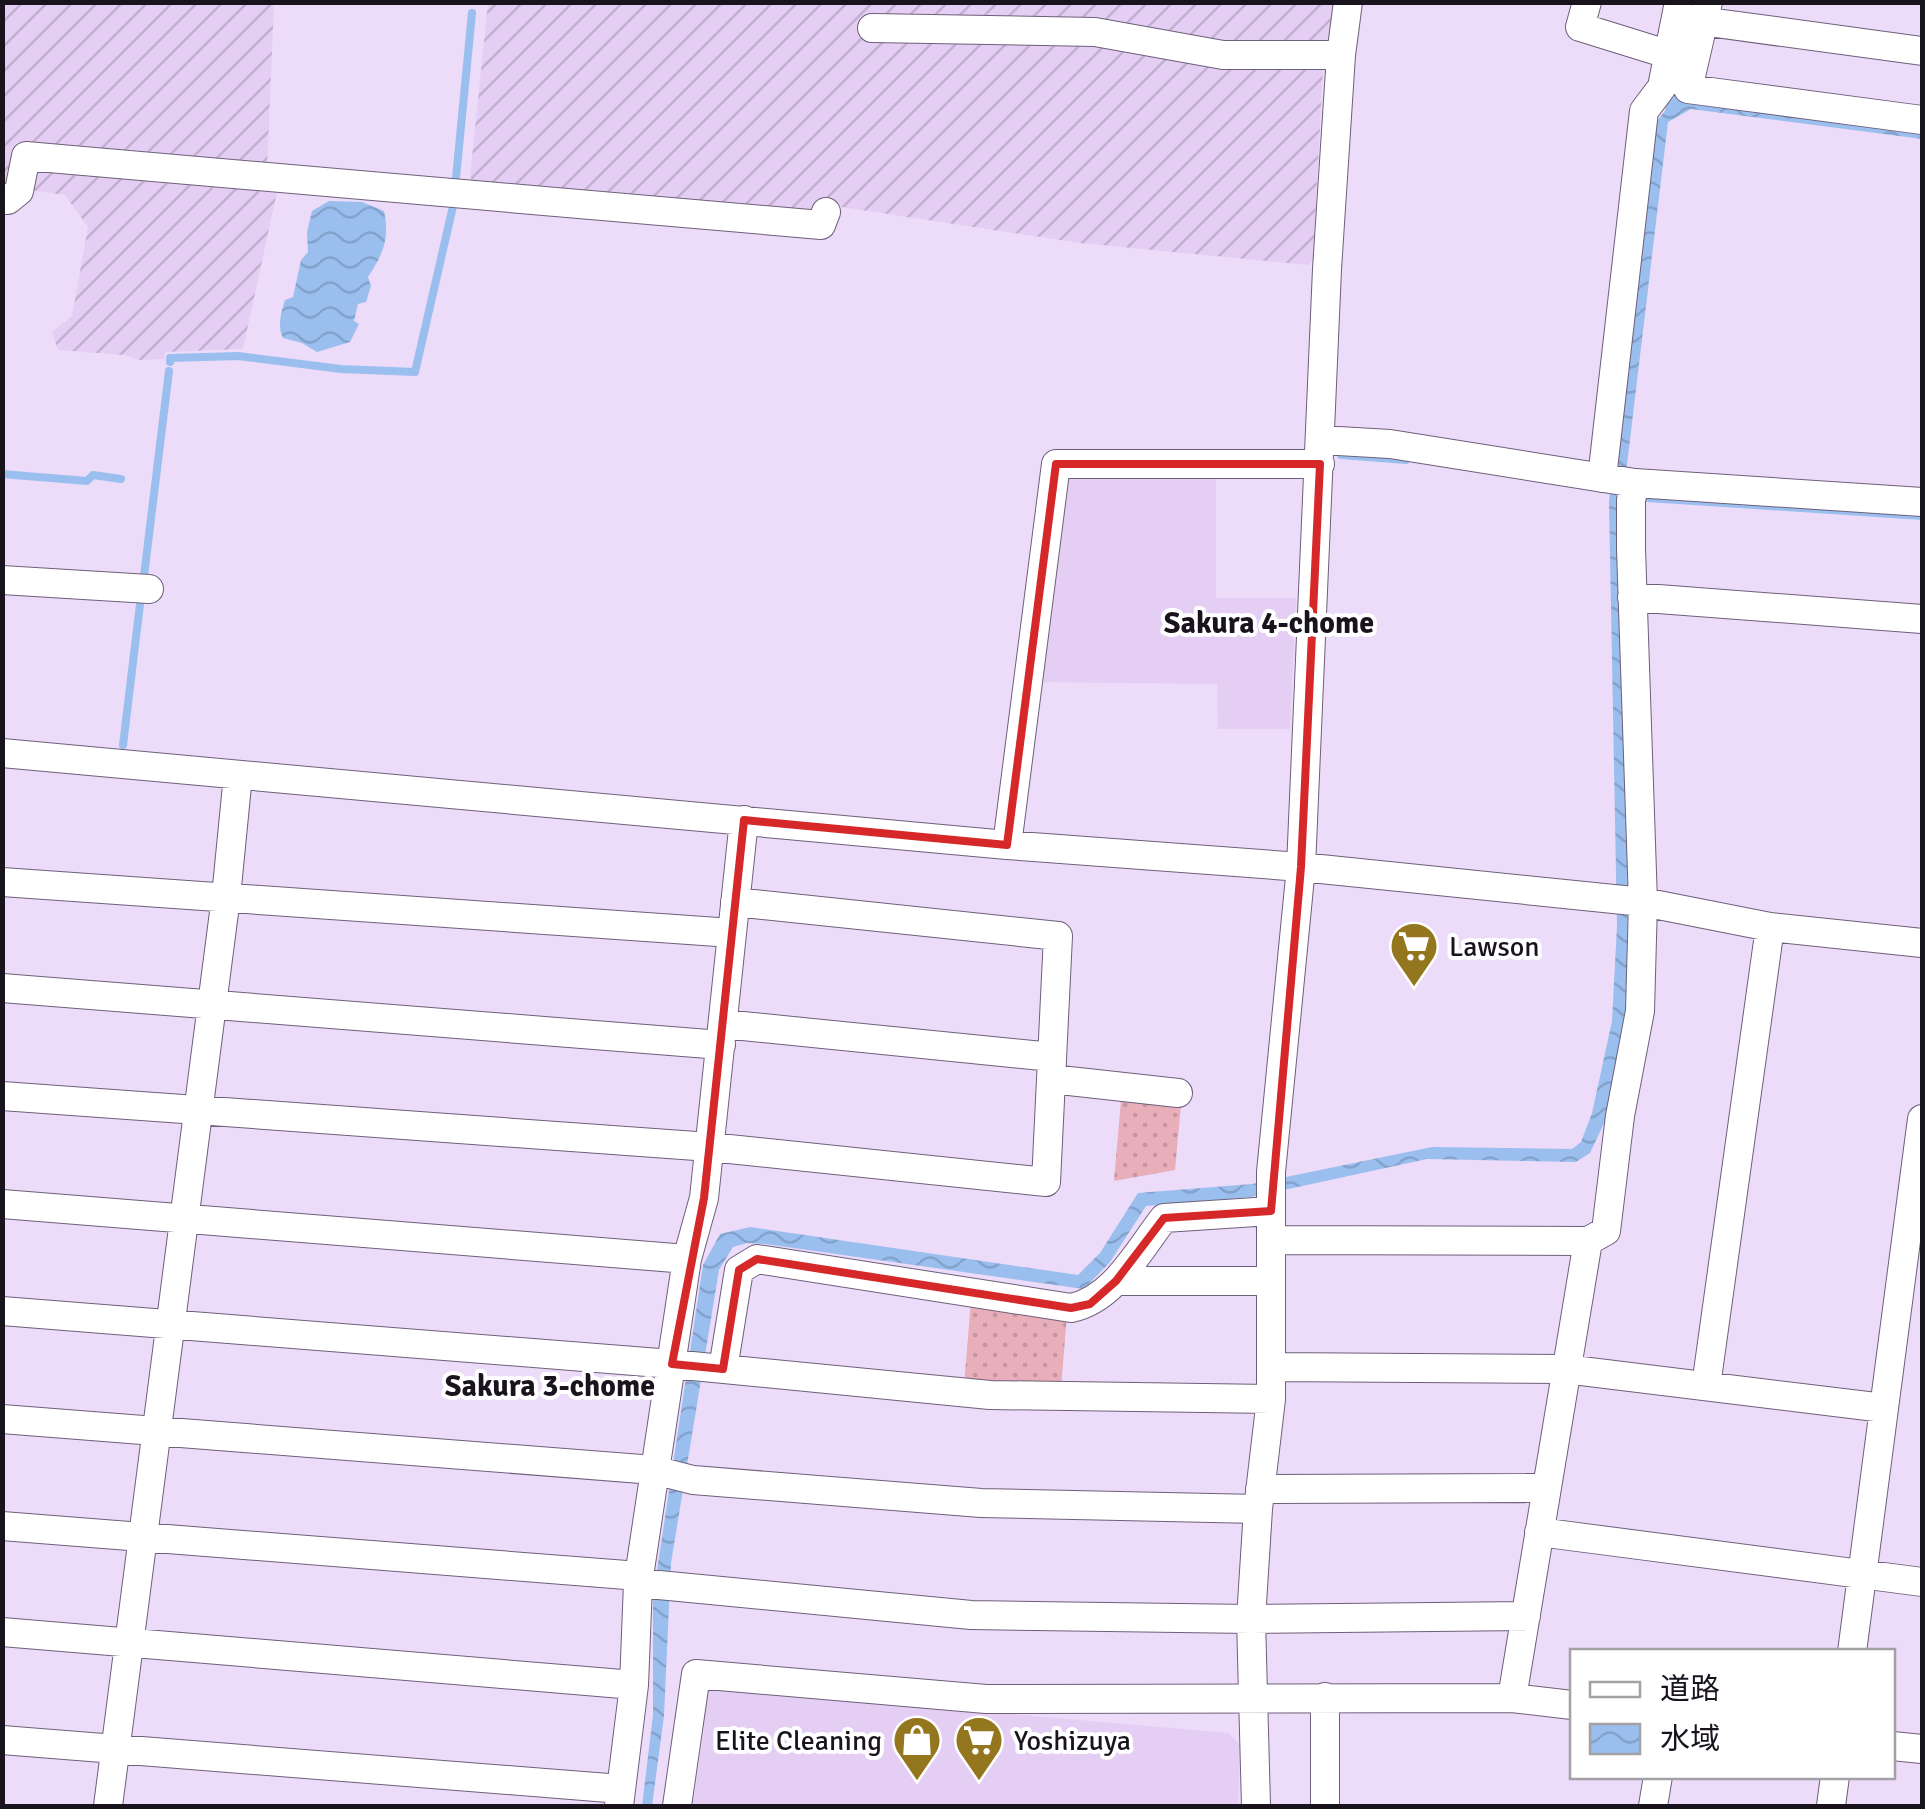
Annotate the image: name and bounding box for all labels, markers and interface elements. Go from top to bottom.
district label: Sakura 4-chome [1164,605,1374,642]
supermarket icon: Lawson [1388,920,1440,988]
place label: Lawson [1449,930,1540,964]
district label: Sakura 3-chome [445,1368,655,1405]
legend [1570,1649,1895,1779]
text: 道路 [1660,1671,1720,1708]
shop icon: Elite Cleaning [891,1714,943,1782]
supermarket icon: Yoshizuya [953,1714,1005,1782]
text: 水域 [1660,1721,1720,1758]
place label: Elite Cleaning [715,1724,882,1758]
place label: Yoshizuya [1014,1724,1131,1758]

